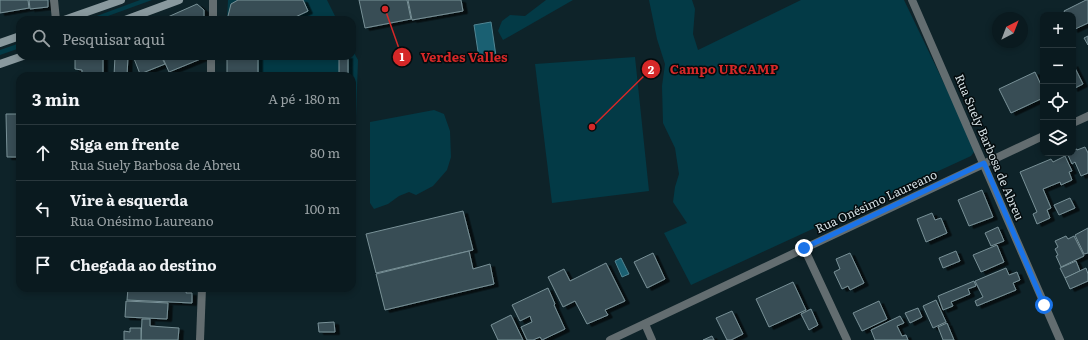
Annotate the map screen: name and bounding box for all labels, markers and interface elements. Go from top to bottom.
north arrow [992,12,1028,48]
map controls [1040,12,1076,156]
button: + [1040,12,1076,48]
search box [16,16,356,60]
icon: search [30,27,52,49]
text: Pesquisar aqui [62,27,165,50]
callout: Verdes Valles [392,45,516,70]
text: 1 [400,47,405,65]
text: Verdes Valles [420,47,508,66]
button: − [1040,48,1076,84]
callout: Campo URCAMP [641,57,786,82]
text: Campo URCAMP [670,59,779,78]
text: 2 [648,60,655,78]
street label: Rua Suely Barbosa de Abreu [951,71,1029,223]
button: locate [1040,84,1076,120]
text: 3 min [32,86,80,111]
text: A pé · 180 m [268,89,340,108]
button: layers [1040,120,1076,156]
text: Siga em frente [70,132,179,155]
icon: ahead [32,142,54,164]
text: 80 m [310,143,340,162]
text: Rua Suely Barbosa de Abreu [70,155,240,174]
street label: Rua Onésimo Laureano [812,165,940,237]
text: Vire à esquerda [70,188,188,211]
icon: left [32,198,54,220]
text: 100 m [304,199,340,218]
text: Rua Onésimo Laureano [70,211,214,230]
route end [795,239,813,257]
text: Chegada ao destino [70,253,217,276]
icon: arrive [32,254,54,276]
route start [1035,296,1053,314]

